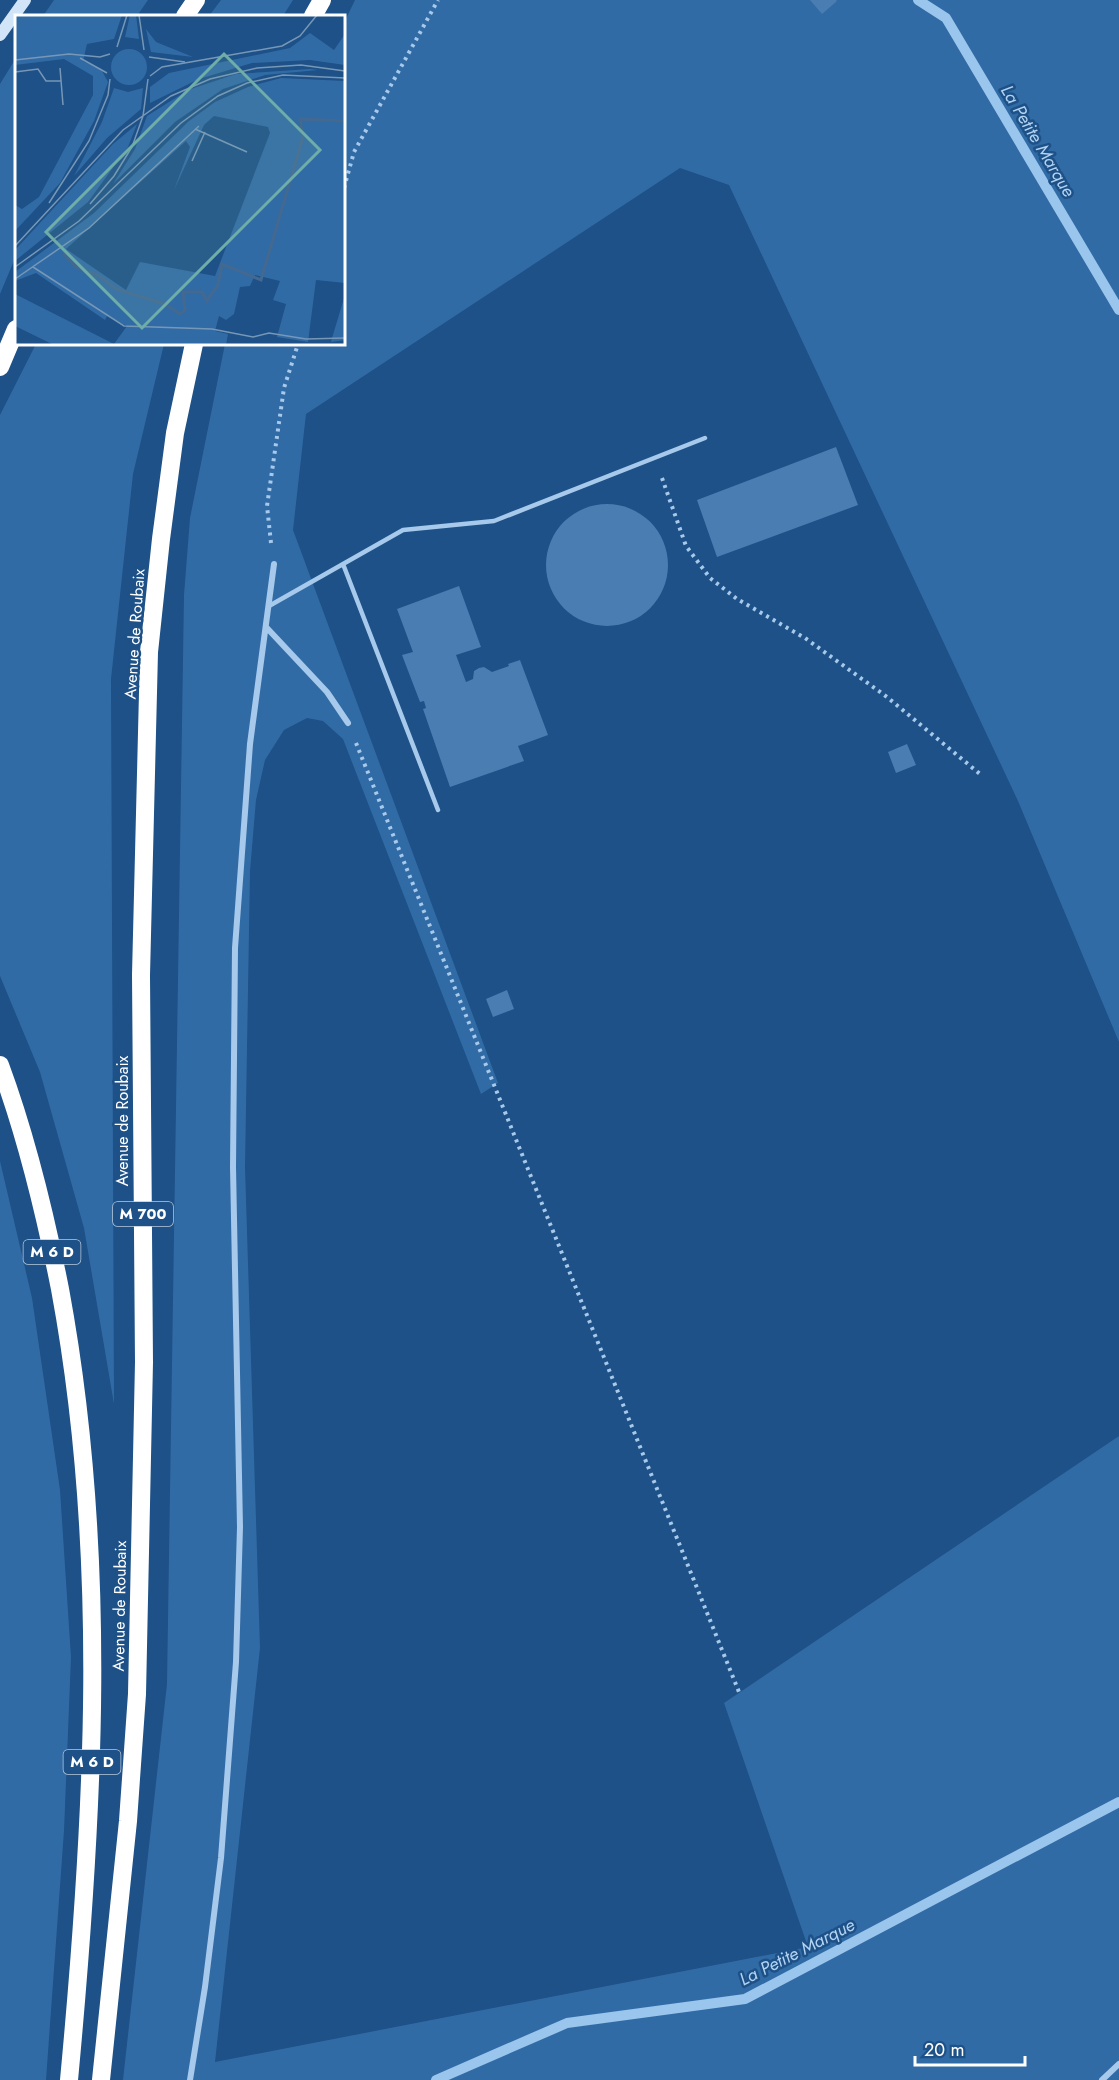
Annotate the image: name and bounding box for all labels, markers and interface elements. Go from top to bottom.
inset map [15,15,345,345]
water label: La Petite Marque [994,80,1082,202]
street label: Avenue de Roubaix [118,568,151,700]
street label: Avenue de Roubaix [111,1055,134,1186]
road number: M 700 [113,1202,173,1226]
road number: M 6 D [23,1240,80,1264]
street label: Avenue de Roubaix [107,1540,132,1671]
road number: M 6 D [64,1750,121,1774]
water label: La Petite Marque [735,1912,859,1992]
scale bar [915,2029,1024,2067]
text: 20 m [924,2037,964,2063]

